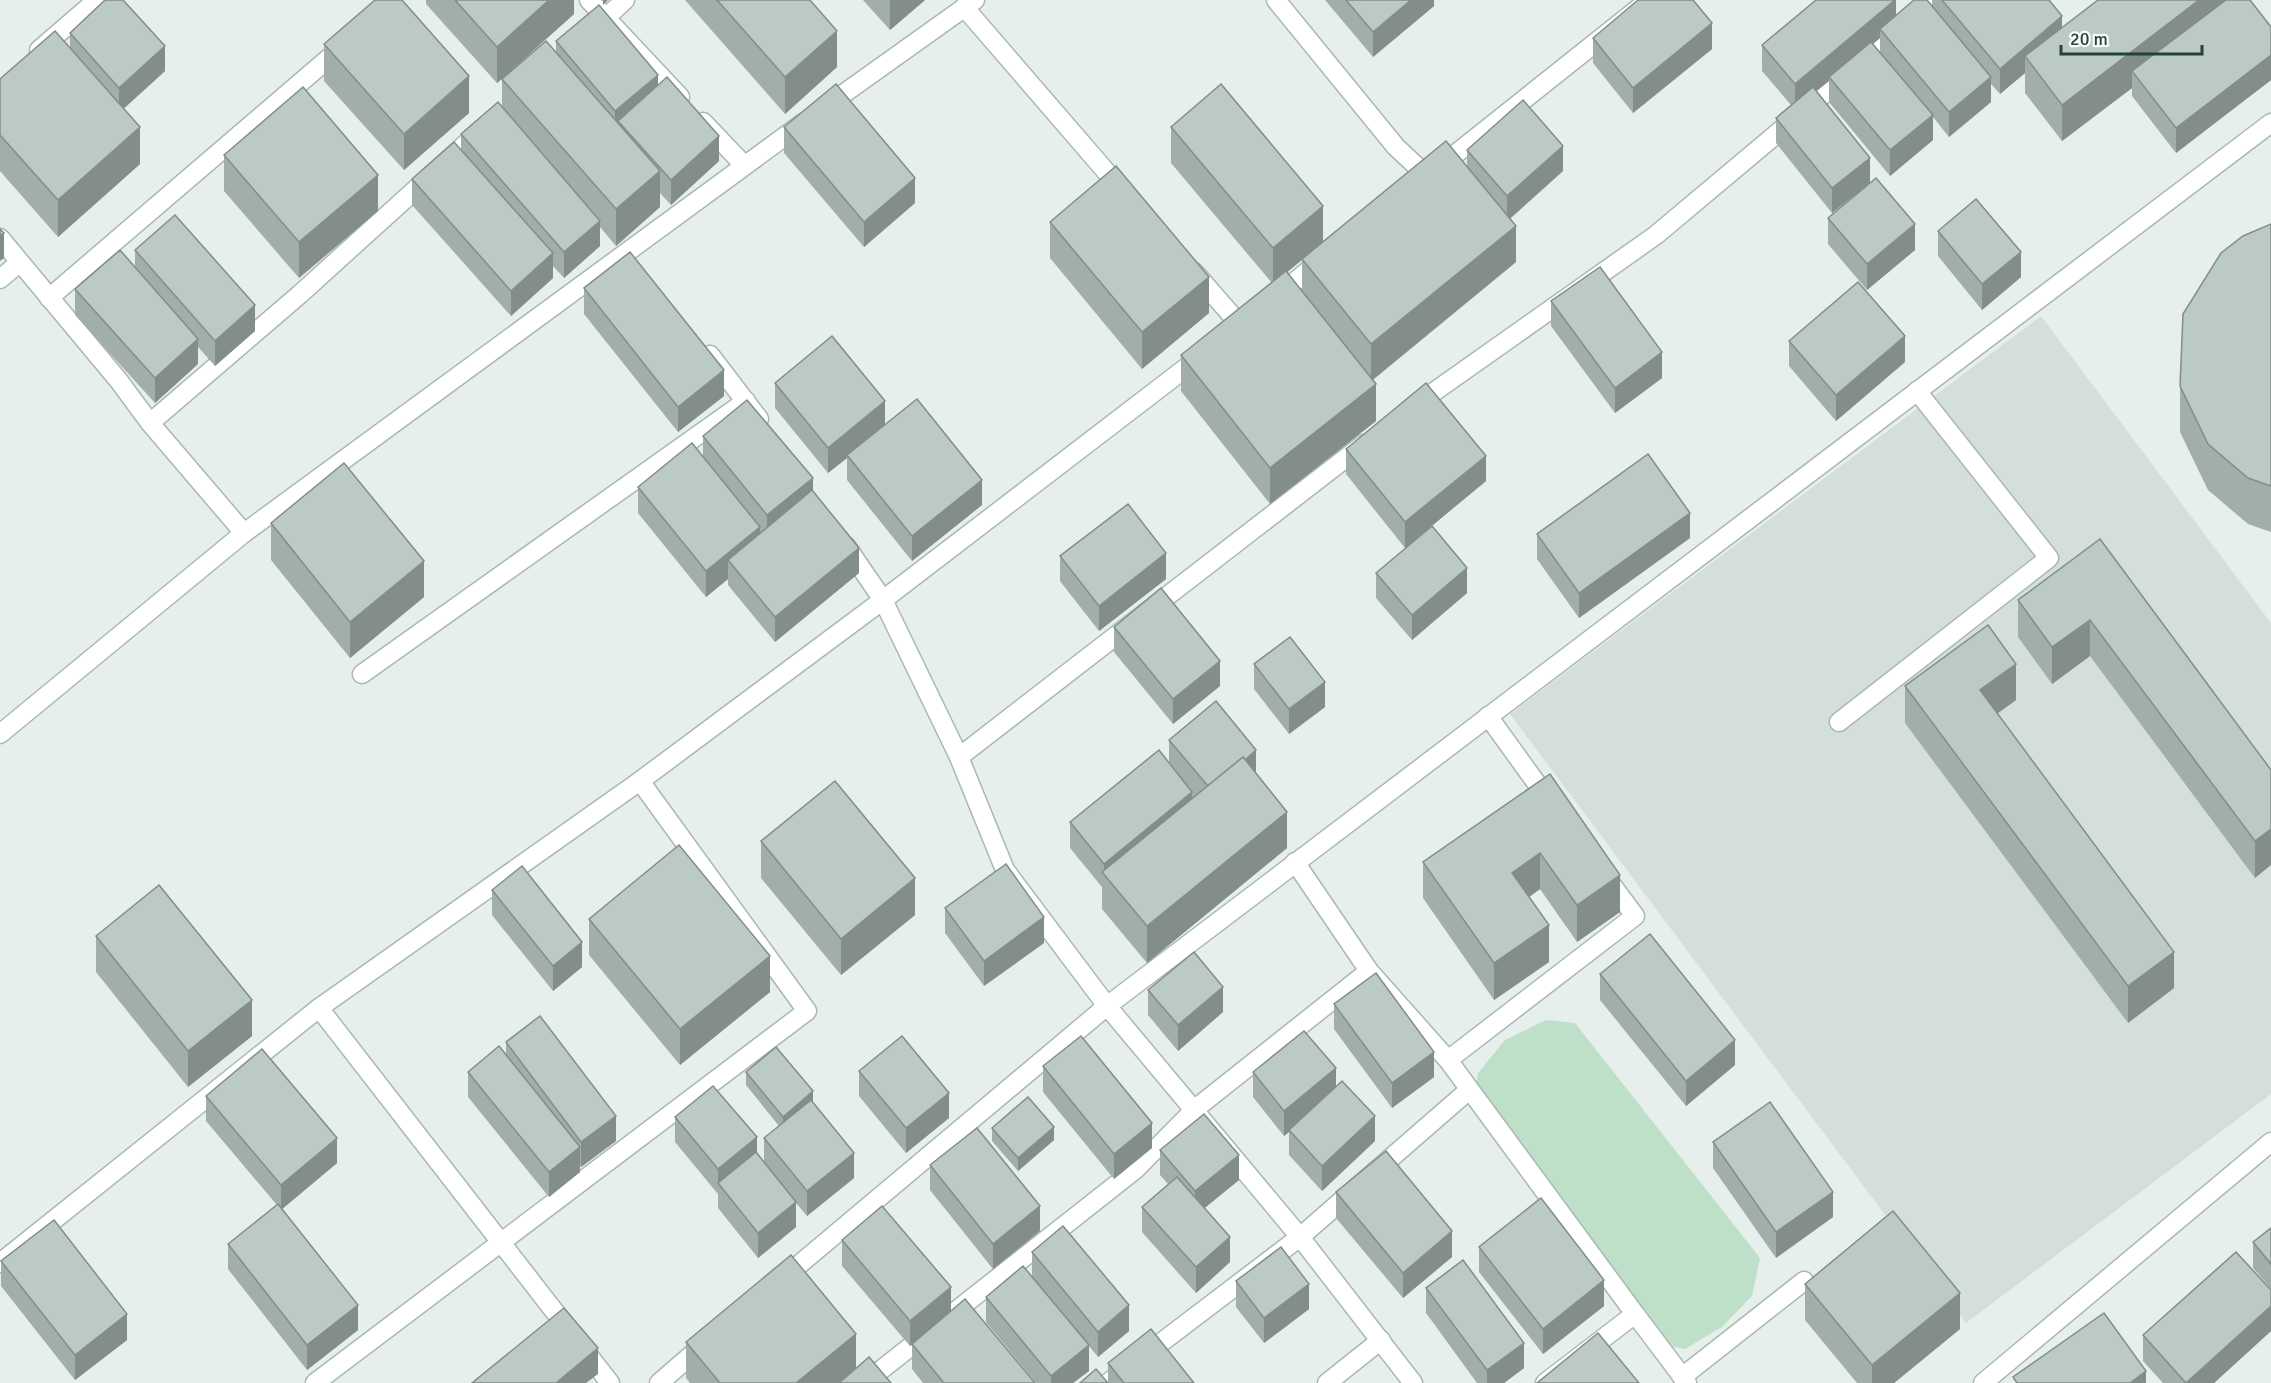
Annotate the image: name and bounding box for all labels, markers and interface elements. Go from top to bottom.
scale bar [2061,18,2202,56]
text: 20 m [2070,28,2108,50]

